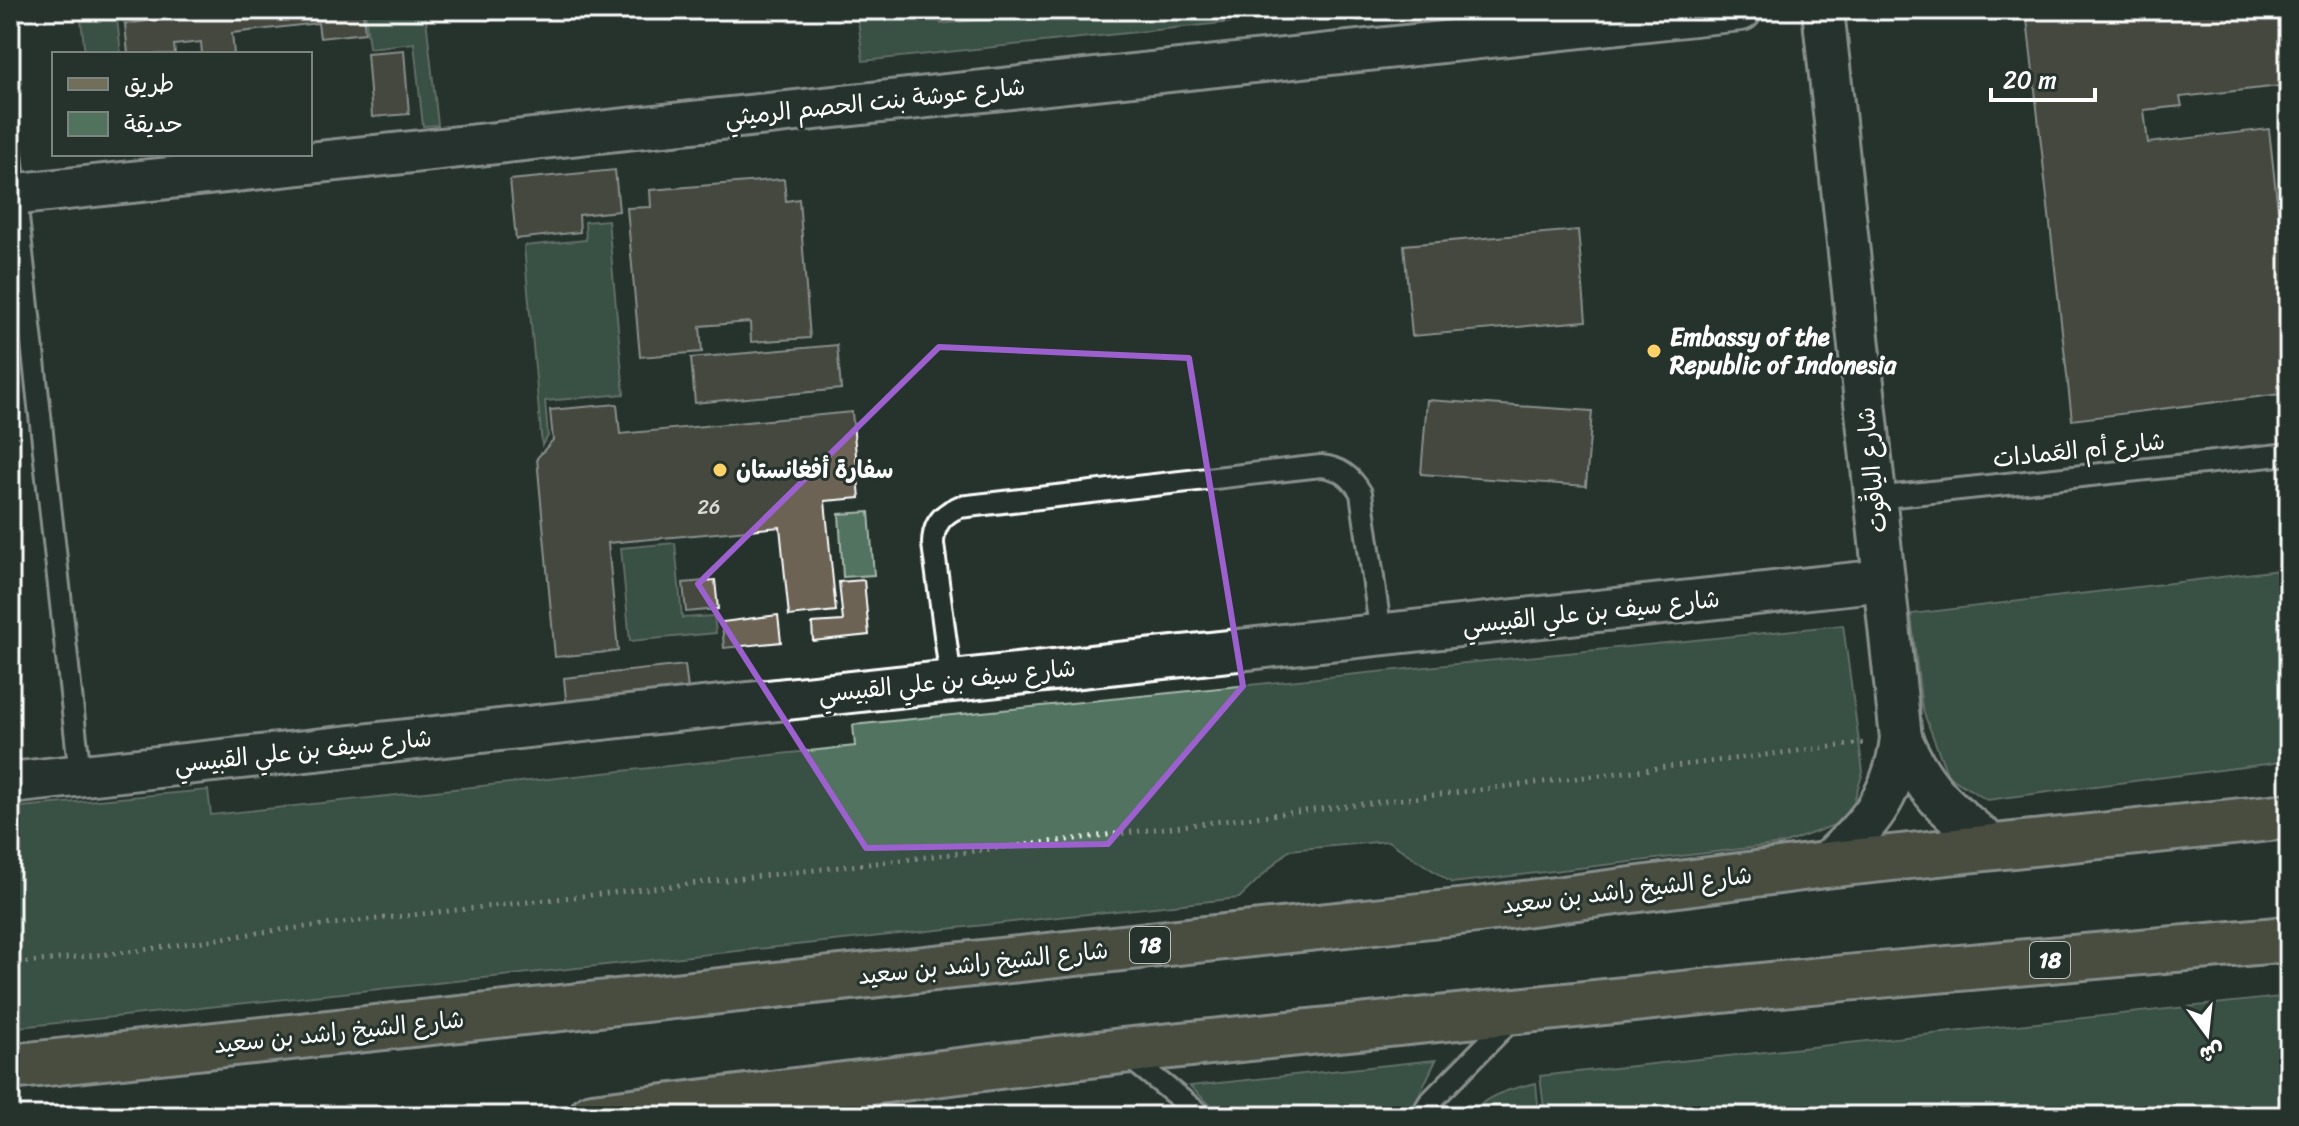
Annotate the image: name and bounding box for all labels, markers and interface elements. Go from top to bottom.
legend [52,52,312,156]
scale bar [1991,52,2095,102]
text: 20 m [2003,59,2057,101]
text: طريق [124,63,174,105]
street label: شارع عوشة بنت الحصم الرميثي [723,65,1027,139]
text: حديقة [124,103,183,145]
place label: Embassy of the Republic of Indonesia [1669,316,1897,386]
marker: Embassy of the Republic of Indonesia [1645,342,1663,360]
street label: شارع الياقُوت [1845,405,1899,535]
street label: شارع أم العَمادات [1991,420,2167,480]
place label: سفارة أفغانستان [736,449,893,491]
marker: سفارة أفغانستان [711,461,729,479]
house number: 26 [698,490,720,525]
street label: شارع سيف بن علي القبيسي [1460,578,1722,646]
street label: شارع سيف بن علي القبيسي [816,647,1078,715]
street label: شارع سيف بن علي القبيسي [172,717,434,785]
street label: شارع الشيخ راشد بن سعيد [1500,854,1754,926]
road number: 18 [1130,927,1170,963]
street label: شارع الشيخ راشد بن سعيد [856,929,1110,997]
road number: 18 [2030,942,2070,978]
north arrow [2167,994,2247,1074]
street label: شارع الشيخ راشد بن سعيد [212,998,466,1066]
text: ش [2195,1031,2229,1075]

